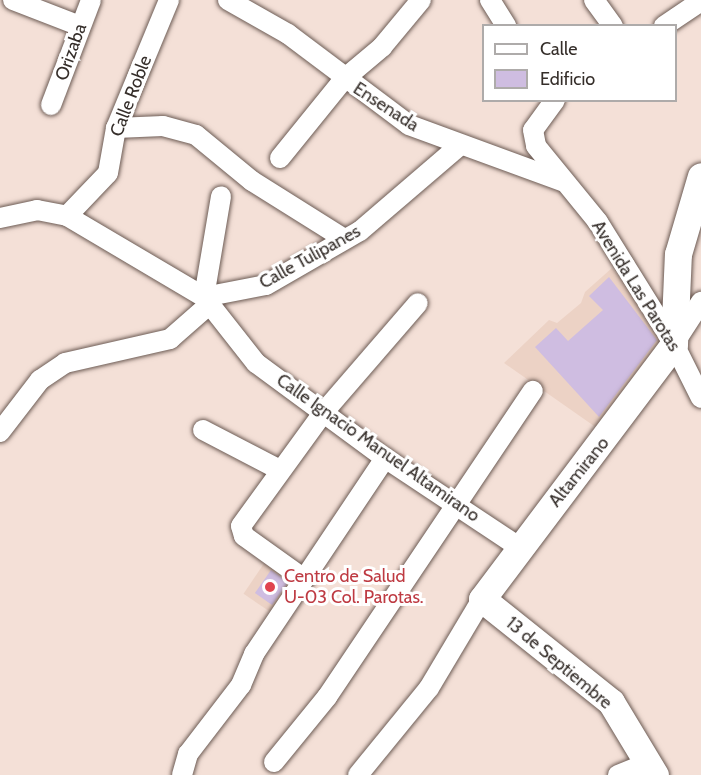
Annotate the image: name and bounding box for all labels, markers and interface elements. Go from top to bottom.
street label: Orizaba [51,21,91,83]
legend [482,24,677,102]
text: Calle [540,38,577,60]
street label: Calle Roble [106,52,156,140]
text: Edificio [540,68,595,90]
street label: Ensenada [349,78,423,136]
street label: Avenida Las Parotas [587,217,685,355]
street label: Calle Tulipanes [256,220,364,294]
street label: Calle Ignacio Manuel Altamirano [272,369,484,527]
street label: Altamirano [544,433,614,511]
place label: Centro de Salud U-03 Col. Parotas. [284,566,424,608]
marker: Centro de Salud U-03 Col. Parotas. [261,578,279,596]
street label: 13 de Septiembre [501,612,617,714]

